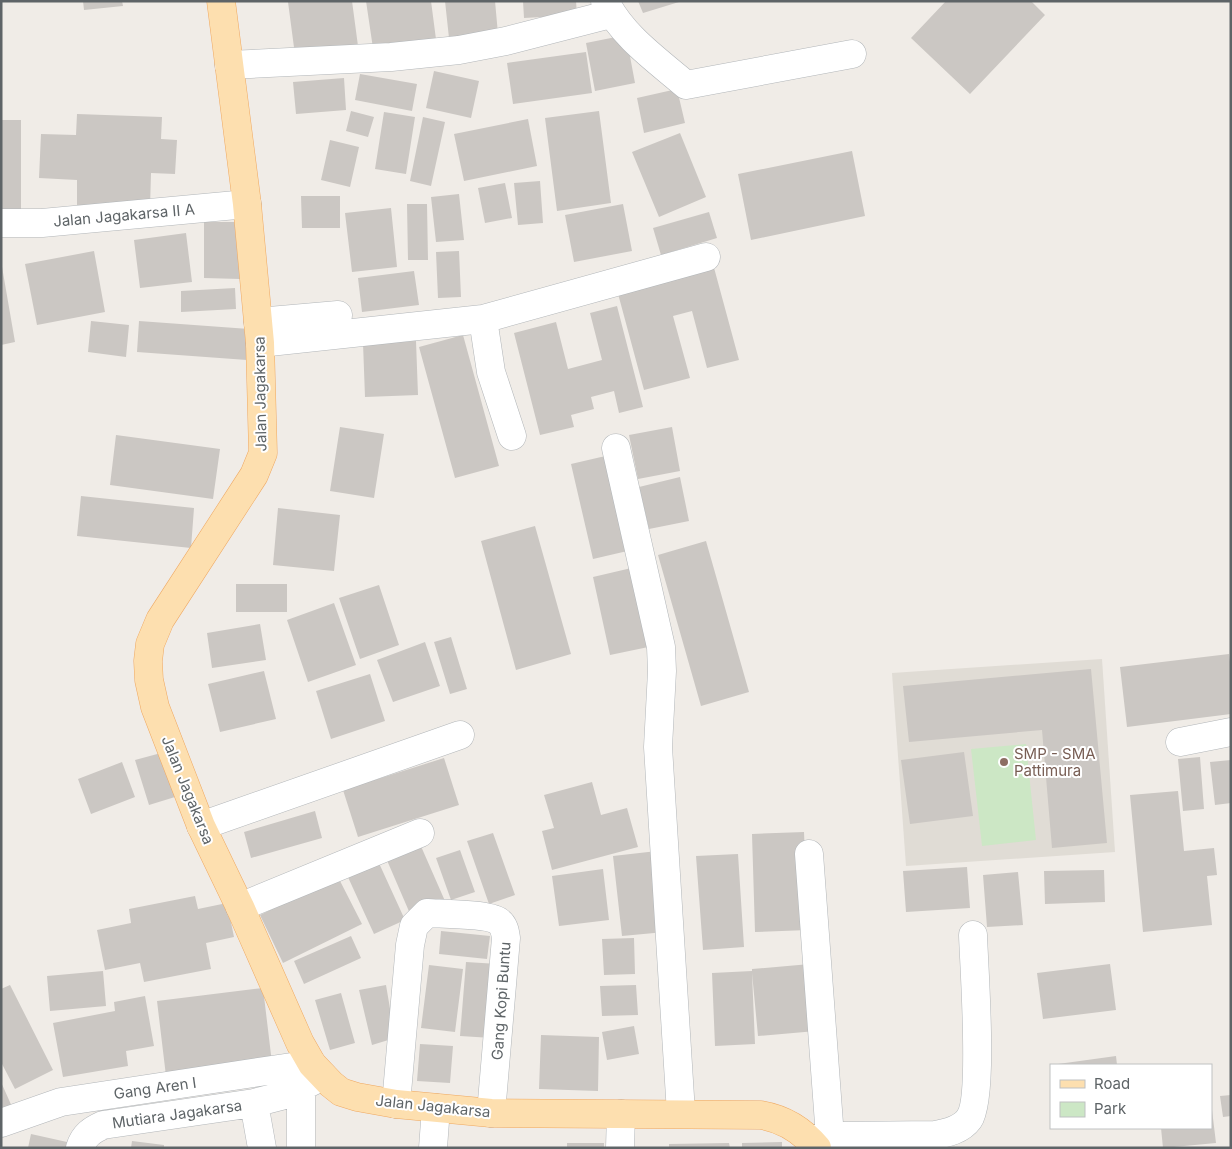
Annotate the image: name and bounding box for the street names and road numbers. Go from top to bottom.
street label: Jalan Jagakarsa II A [52,199,196,231]
street label: Jalan Jagakarsa [249,336,271,452]
street label: Jalan Jagakarsa [158,733,218,847]
street label: Gang Kopi Buntu [487,941,515,1061]
street label: Gang Aren I [112,1073,198,1103]
street label: Jalan Jagakarsa [375,1091,491,1121]
street label: Mutiara Jagakarsa [111,1095,243,1133]

